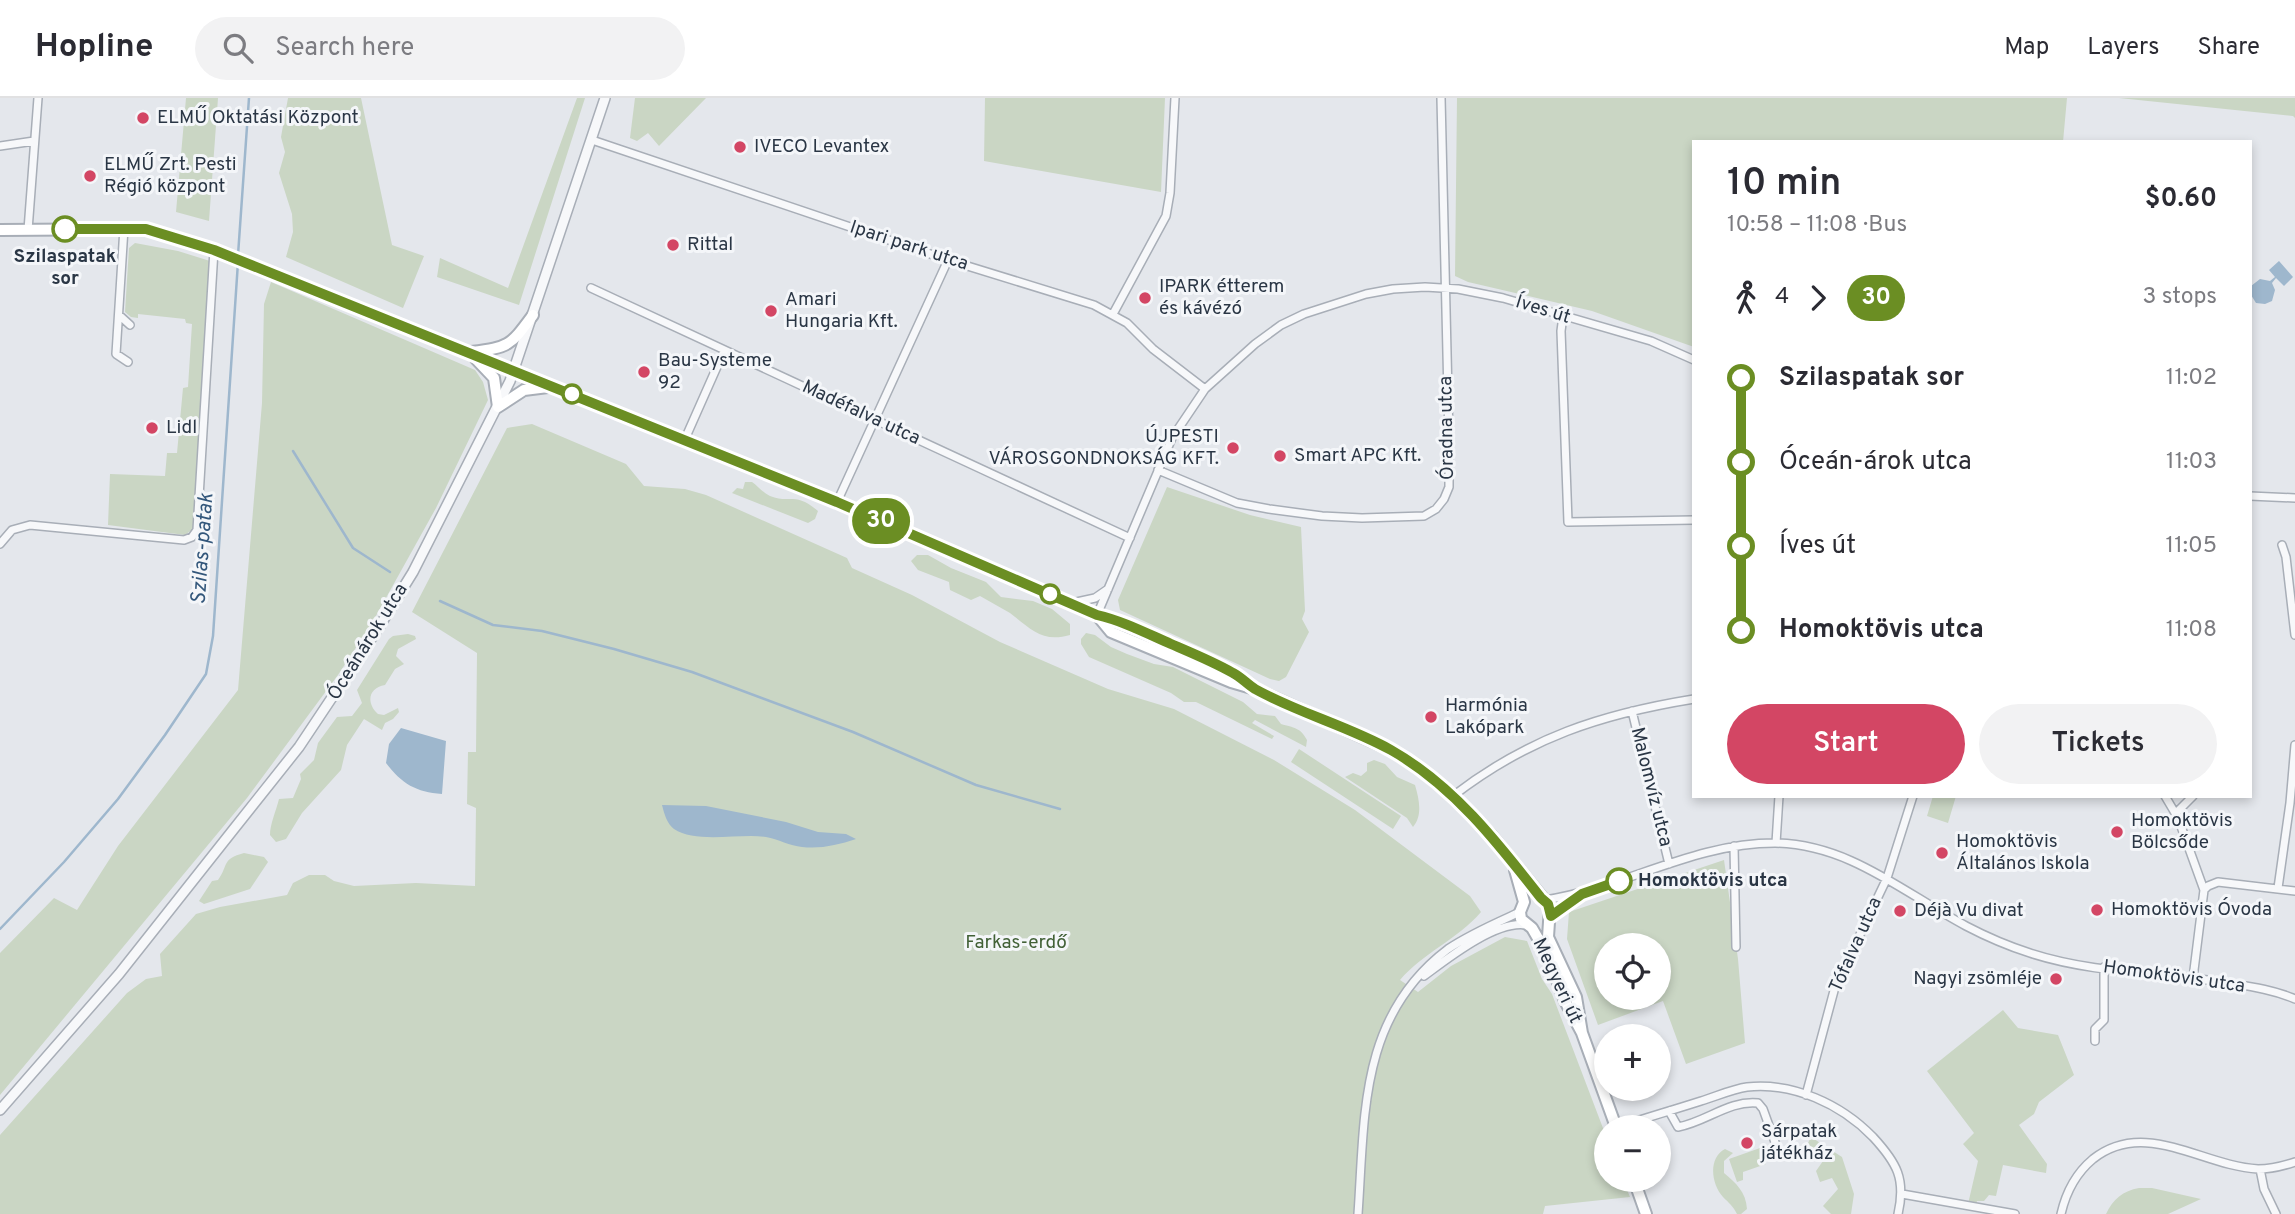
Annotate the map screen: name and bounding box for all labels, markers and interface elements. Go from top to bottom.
search box [195,17,685,80]
text: Hopline [35,27,153,69]
icon: search [219,29,257,67]
text: Search here [275,32,414,65]
text: Map [2004,33,2049,63]
text: Layers [2087,33,2159,63]
text: Share [2197,33,2260,63]
place label: ELMŰ Oktatási Központ [157,105,359,130]
marker: ELMŰ Oktatási Központ [135,110,151,126]
place label: IVECO Levantex [754,135,890,159]
marker: IVECO Levantex [732,139,748,155]
place label: ELMŰ Zrt. Pesti Régió központ [104,152,237,199]
text: 10 min [1727,160,1841,209]
marker: ELMŰ Zrt. Pesti Régió központ [82,168,98,184]
text: $0.60 [2145,183,2217,216]
text: 10:58 – 11:08 · Bus [1727,211,1907,240]
marker: Szilaspatak sor [52,216,78,242]
street label: Ipari park utca [847,216,971,276]
place label: Rittal [687,233,733,257]
marker: Rittal [665,237,681,253]
place label: Szilaspatak sor [14,245,117,291]
place label: IPARK étterem és kávézó [1159,275,1284,321]
icon: walk [1727,279,1765,317]
icon: forward [1799,279,1837,317]
text: 4 [1775,283,1789,312]
text: 30 [1861,283,1891,313]
text: 3 stops [2142,283,2217,312]
place label: Amari Hungaria Kft. [785,288,898,334]
street label: Íves út [1513,289,1574,330]
marker: IPARK étterem és kávézó [1137,290,1153,306]
marker: Amari Hungaria Kft. [763,303,779,319]
place label: Bau-Systeme 92 [658,349,772,395]
text: Szilaspatak sor [1779,362,1964,395]
marker: Bau-Systeme 92 [636,364,652,380]
text: 11:02 [2166,364,2217,393]
street label: Madéfalva utca [798,375,924,451]
street label: Óradna utca [1433,376,1460,480]
unlabelled marker [562,384,582,404]
place label: Lidl [166,416,197,440]
marker: Lidl [144,420,160,436]
place label: ÚJPESTI VÁROSGONDNOKSÁG KFT. [988,424,1219,471]
marker: ÚJPESTI VÁROSGONDNOKSÁG KFT. [1225,440,1241,456]
place label: Smart APC Kft. [1294,444,1421,468]
text: Óceán-árok utca [1779,446,1972,479]
marker: Smart APC Kft. [1272,448,1288,464]
text: 11:03 [2166,448,2217,477]
water label: Szilas-patak [186,492,220,606]
line badge: 30 [850,498,912,544]
text: 30 [866,506,896,536]
text: Íves út [1779,530,1856,563]
text: 11:05 [2166,532,2217,561]
street label: Óceánárok utca [322,579,413,705]
unlabelled marker [1040,584,1060,604]
text: Homoktövis utca [1779,614,1984,647]
text: 11:08 [2166,616,2217,645]
place label: Harmónia Lakópark [1445,694,1528,740]
button: Start [1727,704,1965,784]
button: Tickets [1979,704,2217,784]
marker: Harmónia Lakópark [1423,709,1439,725]
street label: Malomvíz utca [1625,725,1677,849]
place label: Homoktövis Bölcsőde [2131,809,2233,855]
marker: Homoktövis Bölcsőde [2109,824,2125,840]
place label: Homoktövis Általános Iskola [1956,830,2090,876]
marker: Homoktövis Általános Iskola [1934,845,1950,861]
marker: Homoktövis utca [1606,868,1632,894]
place label: Homoktövis utca [1638,869,1788,893]
street label: Tófalva utca [1824,894,1888,996]
place label: Homoktövis Óvoda [2111,897,2272,922]
place label: Déjà Vu divat [1914,899,2024,923]
marker: Homoktövis Óvoda [2089,902,2105,918]
marker: Déjà Vu divat [1892,903,1908,919]
park label: Farkas-erdő [965,931,1068,955]
map controls [1594,933,1671,1192]
button: locate [1594,933,1671,1010]
street label: Megyeri út [1527,934,1587,1028]
street label: Homoktövis utca [2101,955,2247,999]
place label: Nagyi zsömléje [1913,967,2042,991]
marker: Nagyi zsömléje [2048,971,2064,987]
button: + [1594,1024,1671,1101]
button: − [1594,1115,1671,1192]
place label: Sárpatak játékház [1760,1120,1837,1166]
marker: Sárpatak játékház [1739,1135,1755,1151]

